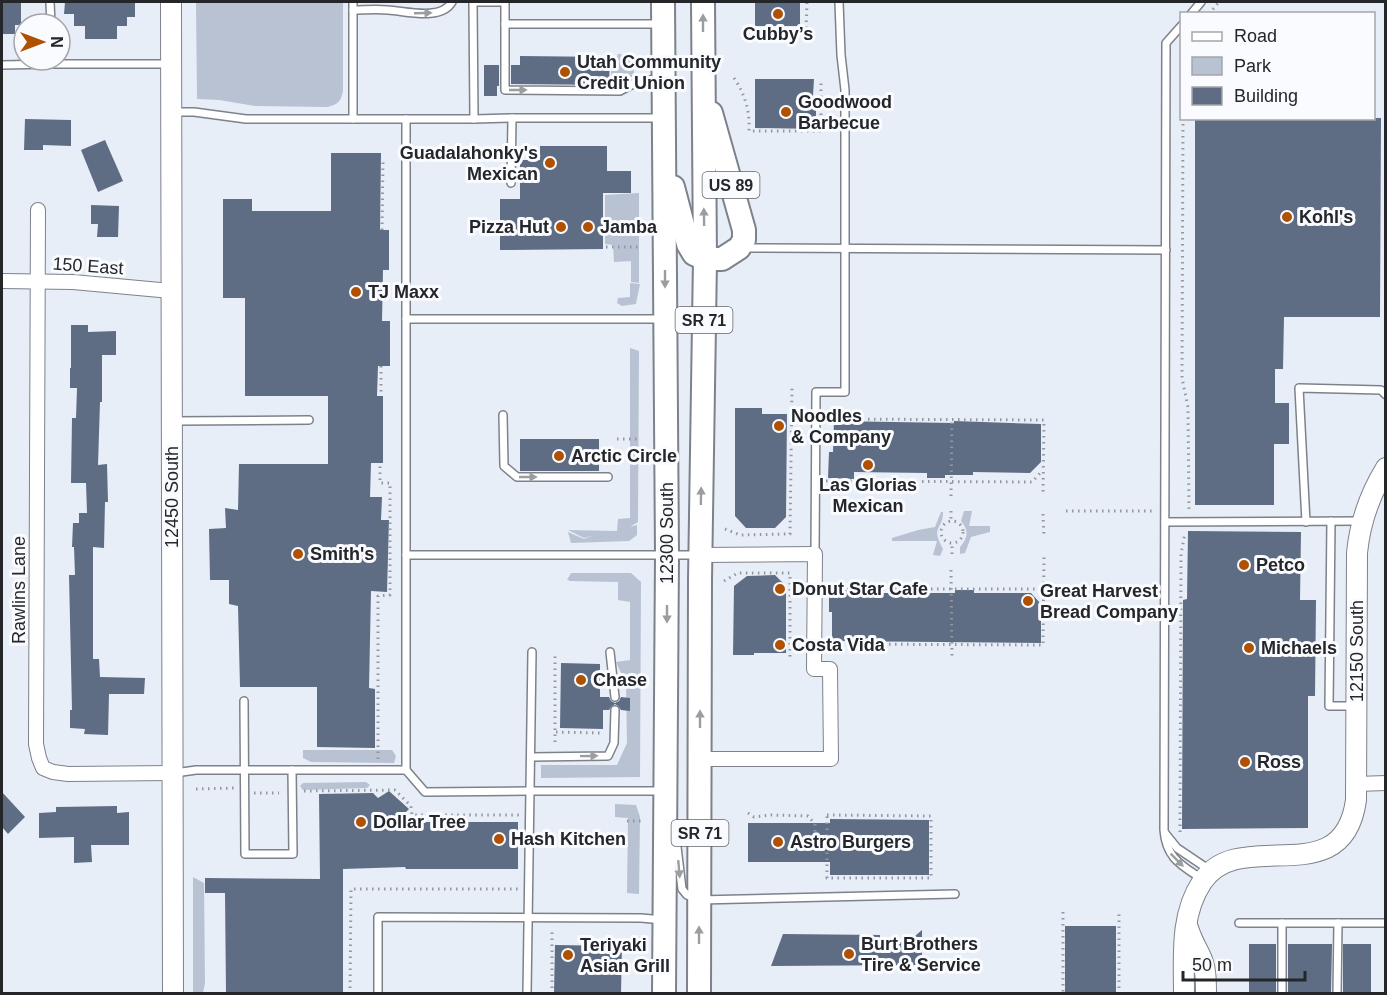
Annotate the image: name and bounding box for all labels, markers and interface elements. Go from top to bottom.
marker: Cubby’s [771,7,785,21]
one-way arrow [413,8,432,17]
north arrow [12,12,72,72]
legend [1180,12,1375,120]
one-way arrow [698,13,708,32]
place label: Cubby’s [743,24,813,44]
text: Road [1234,26,1277,46]
text: N [48,36,65,48]
place label: Utah Community Credit Union [577,52,721,93]
text: Park [1234,56,1272,76]
marker: Utah Community Credit Union [558,65,572,79]
one-way arrow [509,85,528,95]
text: Building [1234,86,1298,106]
place label: Goodwood Barbecue [798,92,892,133]
marker: Goodwood Barbecue [779,105,793,119]
place label: Guadalahonky's Mexican [400,143,538,184]
marker: Guadalahonky's Mexican [543,156,557,170]
road number: US 89 [702,172,760,198]
place label: Kohl's [1299,207,1353,227]
one-way arrow [699,208,709,227]
marker: Kohl's [1280,210,1294,224]
place label: Pizza Hut [469,217,549,237]
place label: Jamba [600,217,658,237]
marker: Pizza Hut [554,220,568,234]
marker: Jamba [581,220,595,234]
street label: 150 East [52,254,124,278]
one-way arrow [660,269,670,288]
place label: TJ Maxx [368,282,439,302]
marker: TJ Maxx [349,285,363,299]
road number: SR 71 [676,307,732,333]
place label: Noodles & Company [791,406,891,447]
marker: Noodles & Company [772,419,786,433]
street label: 12450 South [162,446,182,548]
place label: Arctic Circle [571,446,677,466]
marker: Arctic Circle [552,449,566,463]
marker: Las Glorias Mexican [861,458,875,472]
one-way arrow [519,472,538,482]
place label: Las Glorias Mexican [819,475,917,516]
street label: 12300 South [657,482,677,584]
one-way arrow [697,487,706,506]
street label: Rawlins Lane [9,536,29,644]
place label: Smith's [310,544,374,564]
marker: Smith's [291,547,305,561]
place label: Petco [1256,555,1305,575]
marker: Petco [1237,558,1251,572]
place label: Donut Star Cafe [792,579,928,599]
place label: Great Harvest Bread Company [1040,581,1178,622]
marker: Donut Star Cafe [773,582,787,596]
marker: Great Harvest Bread Company [1021,594,1035,608]
street label: 12150 South [1347,600,1367,702]
one-way arrow [662,604,671,623]
place label: Costa Vida [792,635,886,655]
marker: Costa Vida [773,638,787,652]
place label: Michaels [1261,638,1337,658]
marker: Michaels [1242,641,1256,655]
place label: Chase [593,670,647,690]
marker: Chase [574,673,588,687]
one-way arrow [696,710,705,729]
one-way arrow [580,751,599,761]
place label: Ross [1257,752,1301,772]
marker: Ross [1238,755,1252,769]
place label: Dollar Tree [373,812,466,832]
marker: Dollar Tree [354,815,368,829]
road number: SR 71 [672,820,728,846]
place label: Hash Kitchen [511,829,626,849]
marker: Hash Kitchen [492,832,506,846]
place label: Astro Burgers [790,832,911,852]
marker: Astro Burgers [771,835,785,849]
one-way arrow [1169,852,1183,866]
one-way arrow [674,860,684,879]
one-way arrow [694,926,704,945]
place label: Burt Brothers Tire & Service [861,934,981,975]
place label: Teriyaki Asian Grill [580,935,670,976]
scale bar [1183,944,1304,982]
marker: Burt Brothers Tire & Service [842,947,856,961]
marker: Teriyaki Asian Grill [561,948,575,962]
text: 50 m [1192,955,1232,975]

